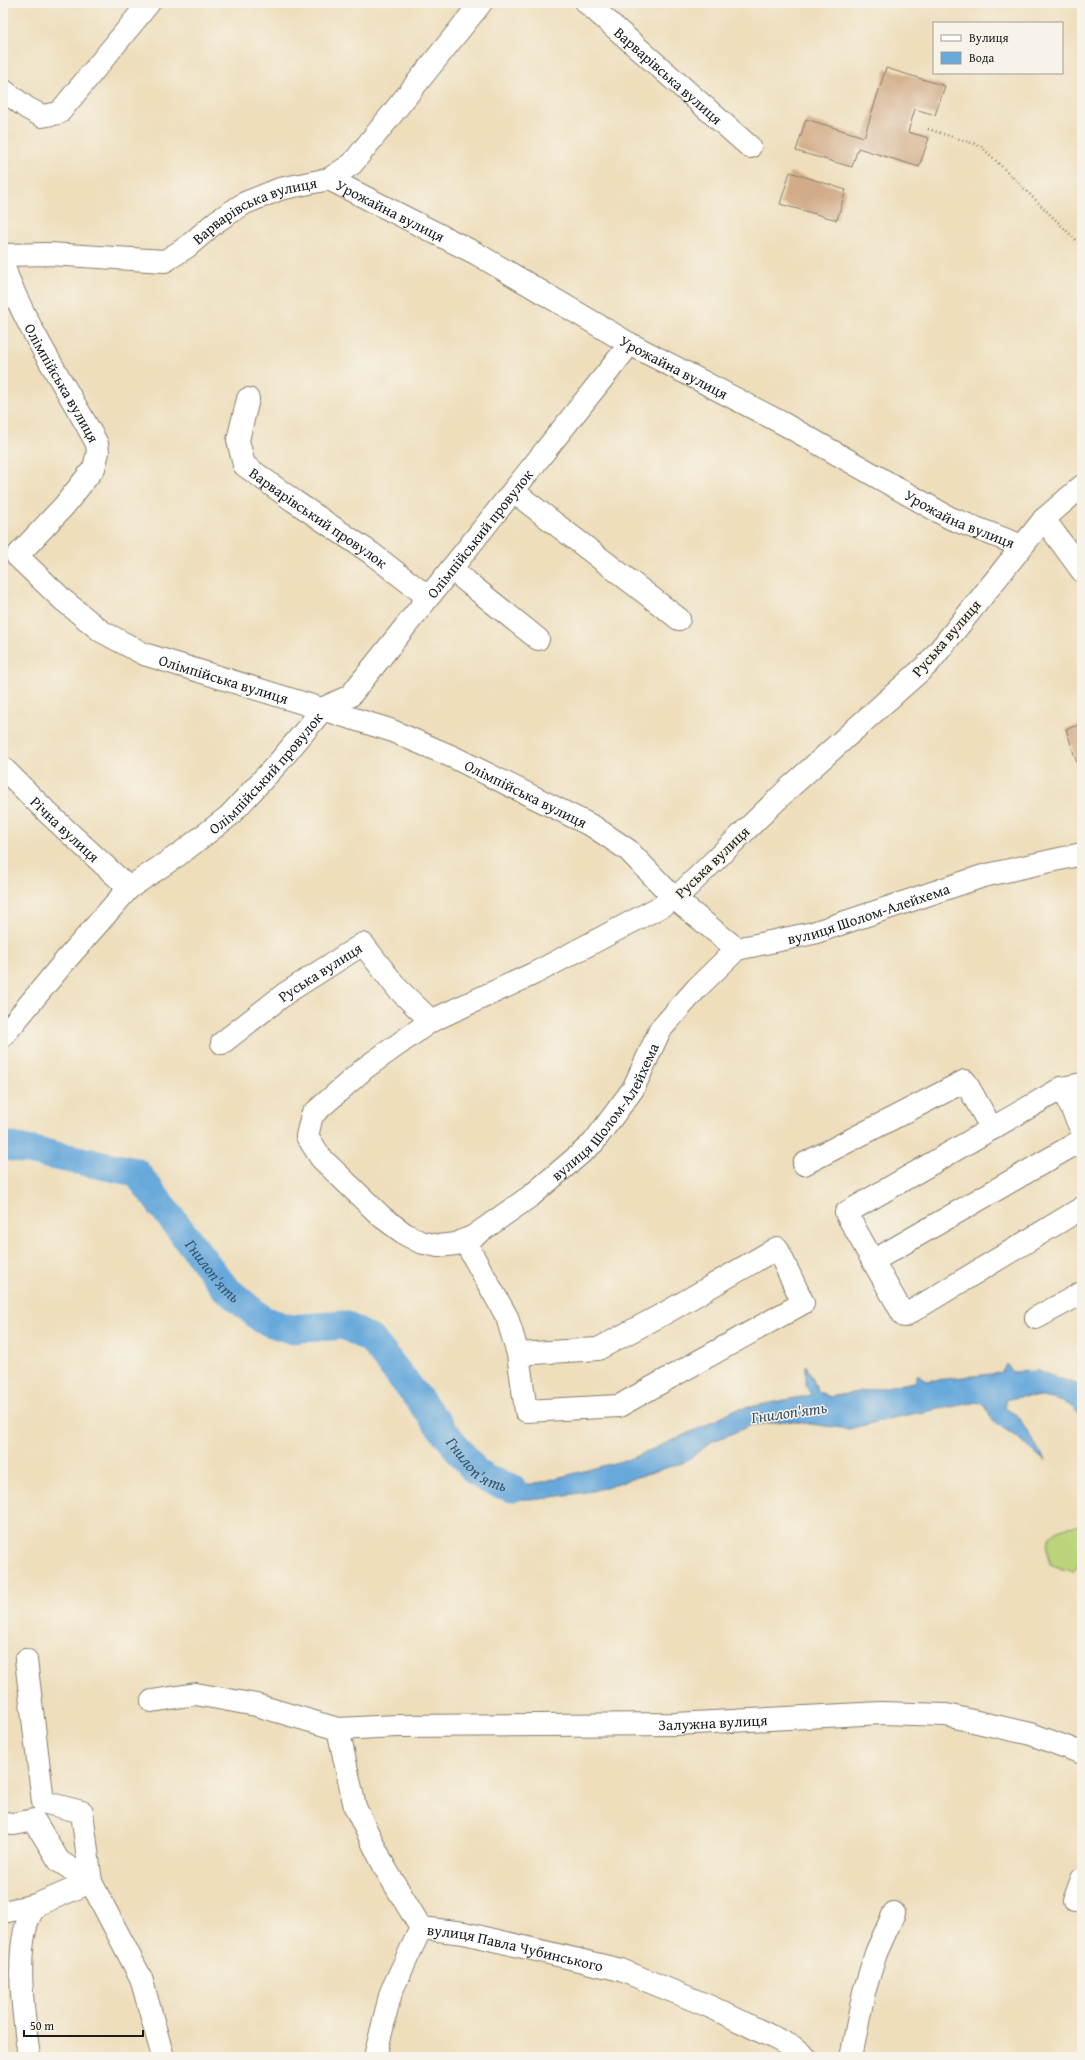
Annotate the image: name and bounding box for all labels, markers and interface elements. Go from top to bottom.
street label: Варварівська вулиця [610,22,728,129]
legend [933,22,1063,74]
text: Вулиця [969,29,1009,46]
text: Вода [969,49,994,66]
street label: Варварівська вулиця [187,171,319,249]
street label: Урожайна вулиця [333,174,449,247]
street label: Олімпійська вулиця [20,319,105,446]
street label: Урожайна вулиця [616,330,732,404]
street label: Варварівський провулок [245,462,392,573]
street label: Олімпійський провулок [421,464,537,602]
street label: Урожайна вулиця [901,484,1018,553]
street label: Руська вулиця [907,595,986,681]
street label: Олімпійська вулиця [157,649,291,709]
street label: Олімпійський провулок [204,707,327,839]
street label: Олімпійська вулиця [461,754,591,833]
street label: Річна вулиця [26,791,105,867]
street label: Руська вулиця [670,821,754,903]
street label: вулиця Шолом-Алейхема [785,877,953,949]
street label: Руська вулиця [273,937,366,1006]
street label: вулиця Шолом-Алейхема [546,1039,664,1185]
water label: Гнилоп'ять [179,1233,246,1309]
water label: Гнилоп'ять [749,1395,829,1429]
water label: Гнилоп'ять [440,1431,511,1498]
street label: Залужна вулиця [658,1709,768,1735]
street label: вулиця Павла Чубинського [426,1918,606,1976]
scale bar [24,2012,143,2038]
text: 50 m [30,2017,54,2034]

